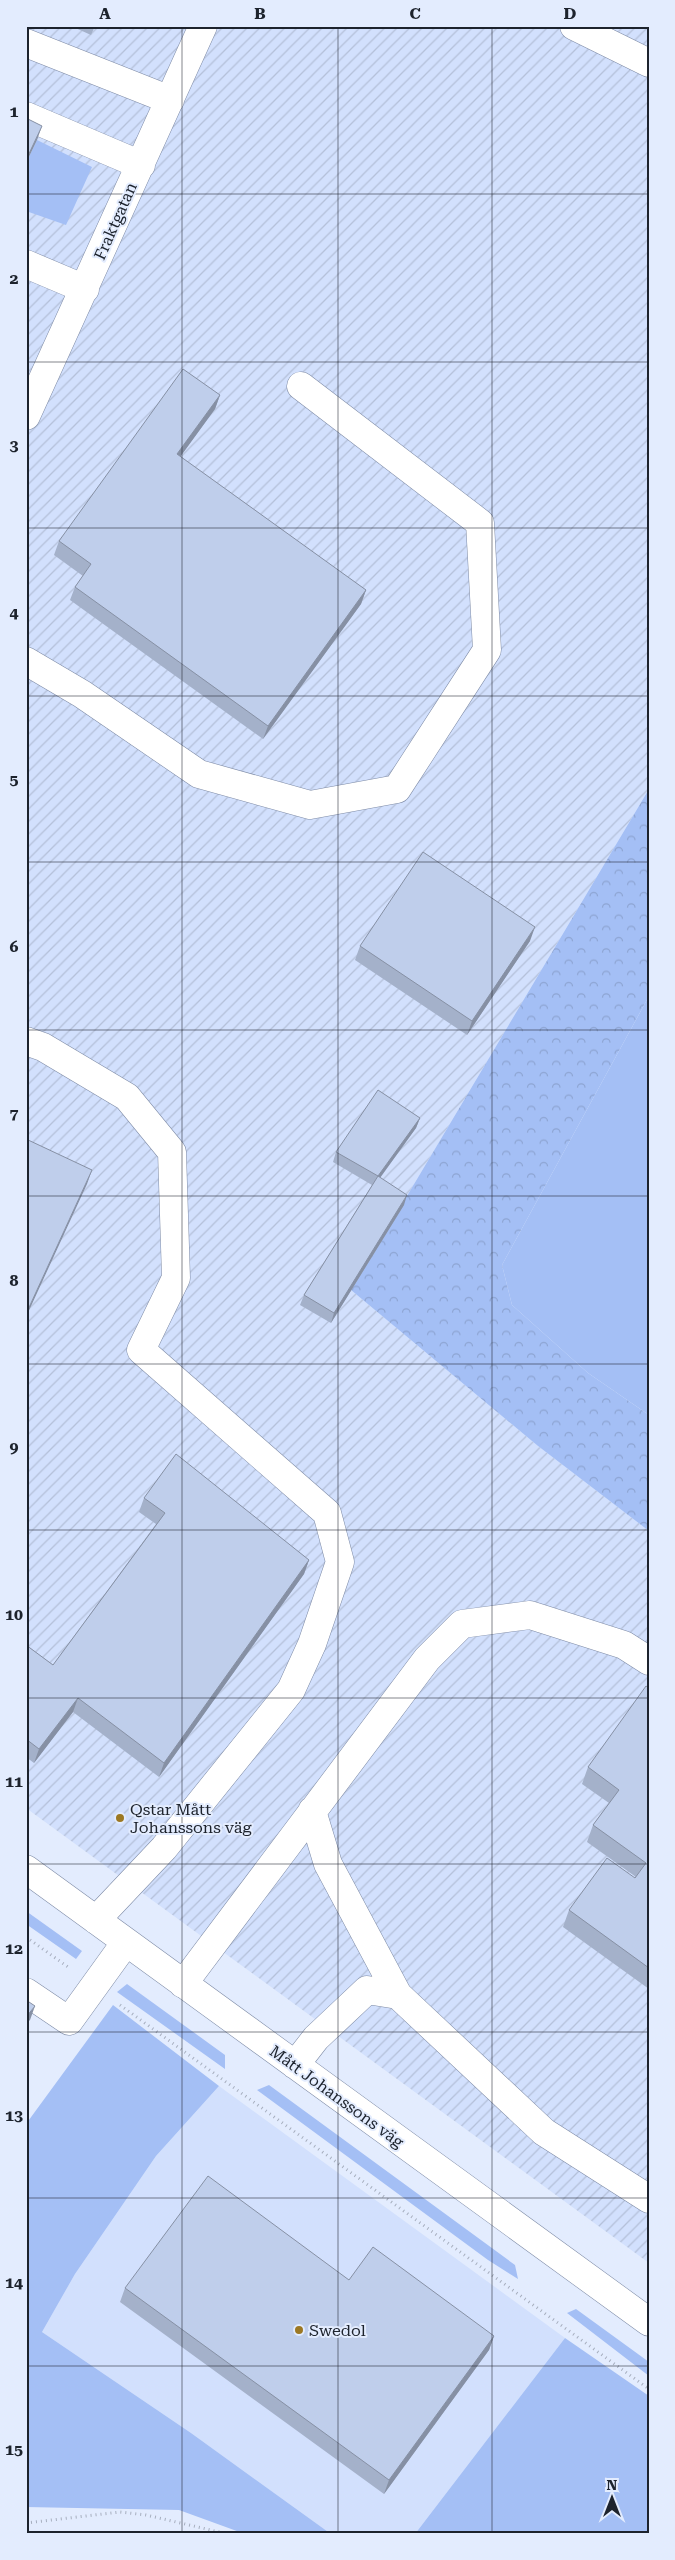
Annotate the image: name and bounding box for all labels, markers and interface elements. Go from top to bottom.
text: A [99,4,111,23]
text: B [254,4,266,23]
text: C [409,4,421,23]
text: D [564,4,577,23]
text: 1 [10,102,19,121]
street label: Fraktgatan [90,180,141,263]
text: 2 [10,269,19,288]
text: 3 [10,436,19,455]
text: 4 [10,603,19,622]
text: 5 [10,770,19,789]
text: 6 [10,937,19,956]
text: 7 [10,1104,19,1123]
text: 8 [10,1271,19,1290]
text: 9 [10,1438,19,1457]
text: 10 [5,1605,23,1624]
text: 11 [5,1772,23,1791]
place label: Qstar Mått Johanssons väg [130,1800,252,1837]
marker: Qstar Mått Johanssons väg [114,1812,126,1824]
text: 12 [5,1939,23,1958]
street label: Mått Johanssons väg [266,2041,408,2152]
text: 13 [5,2106,23,2125]
text: 14 [5,2273,23,2292]
place label: Swedol [309,2321,366,2340]
marker: Swedol [293,2324,305,2336]
text: 15 [5,2440,23,2459]
north arrow [588,2472,638,2522]
text: N [607,2477,618,2493]

